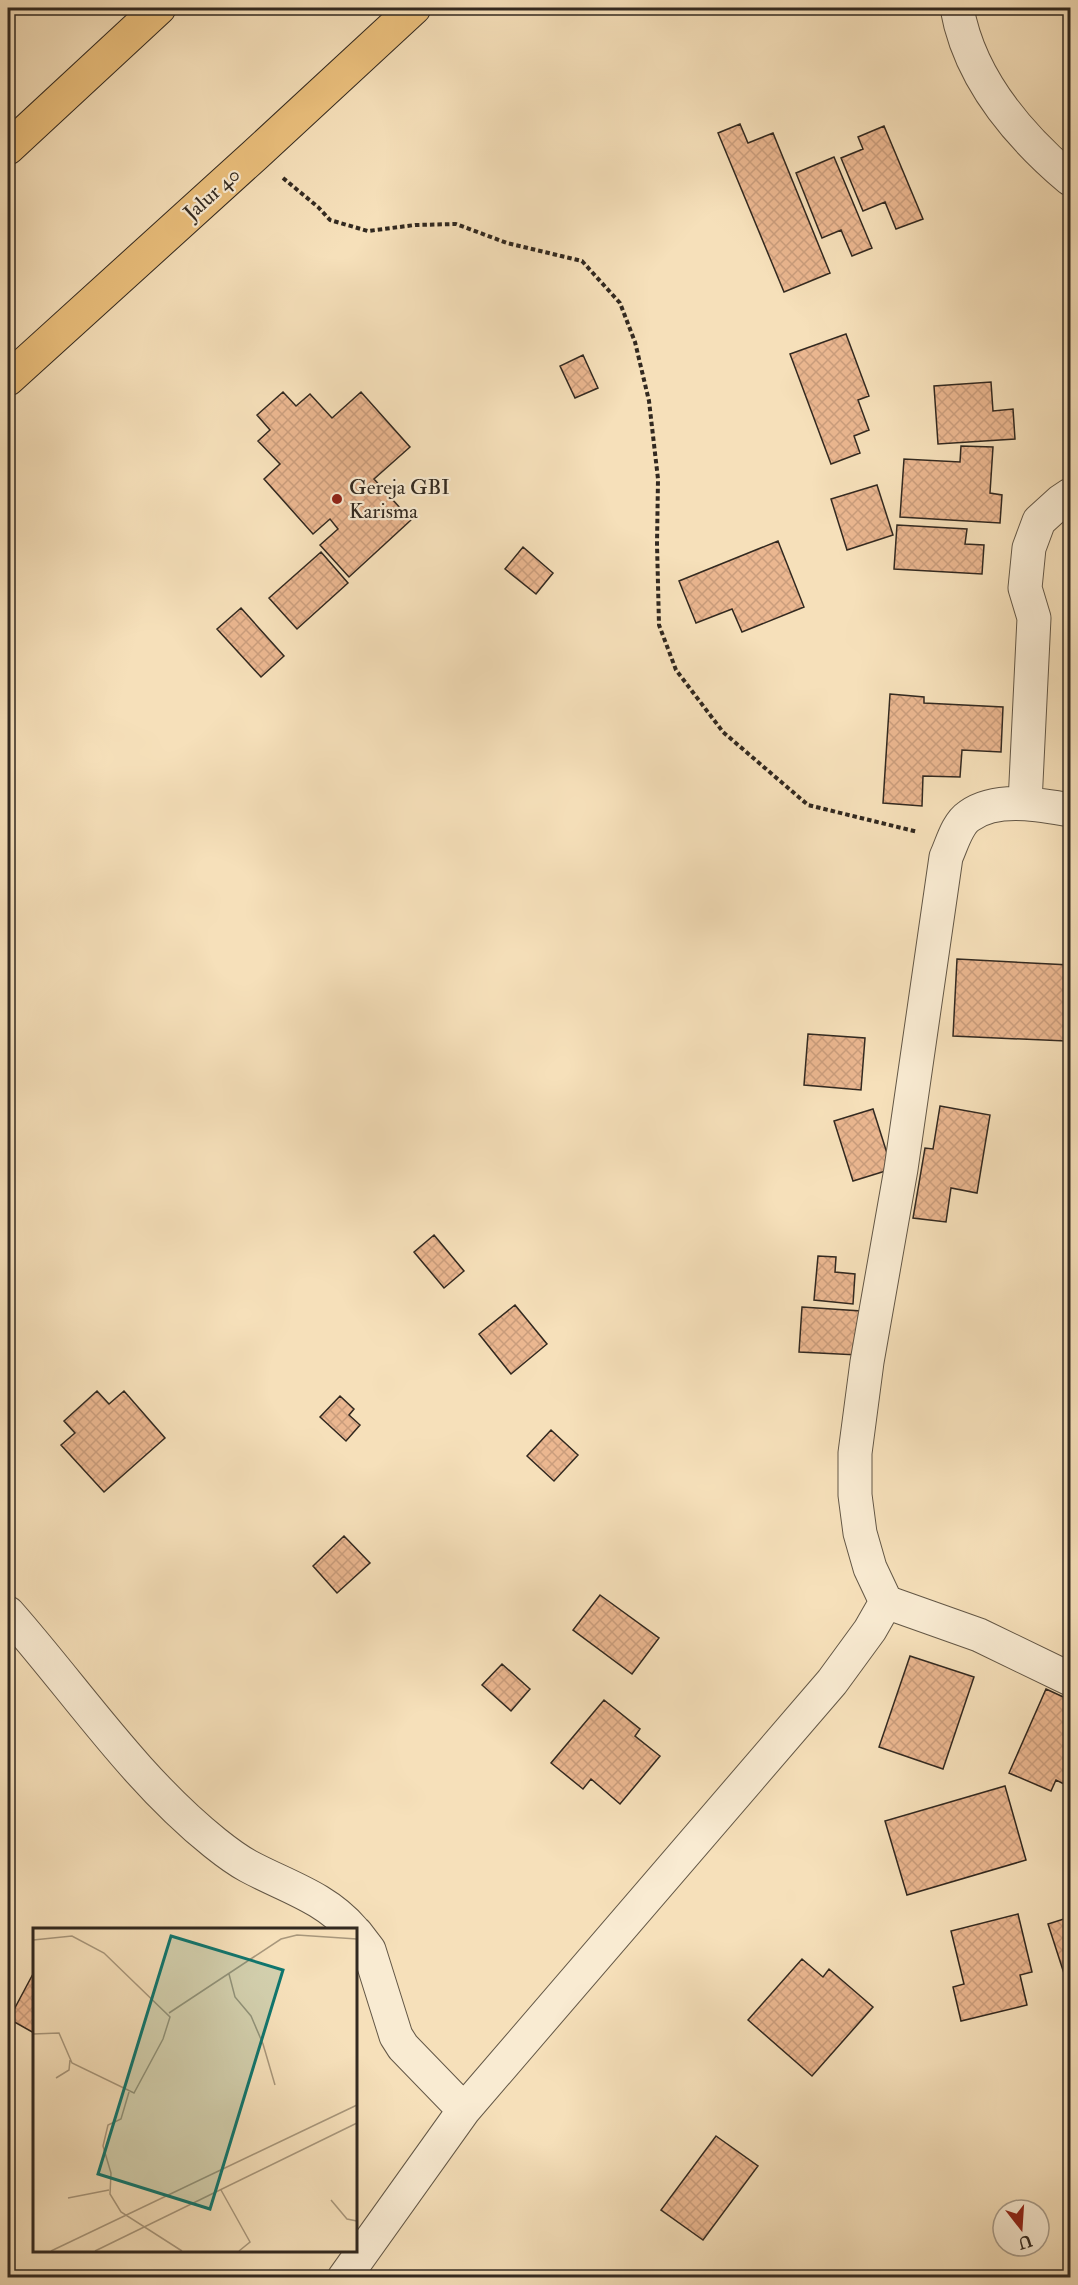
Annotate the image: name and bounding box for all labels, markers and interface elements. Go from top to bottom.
street label: Jalur 40 [177,161,246,227]
place label: Gereja GBI Karisma [349,474,450,525]
marker: Gereja GBI Karisma [330,492,344,506]
inset map [33,1928,357,2252]
north arrow [991,2198,1051,2258]
text: U [1015,2230,1034,2253]

